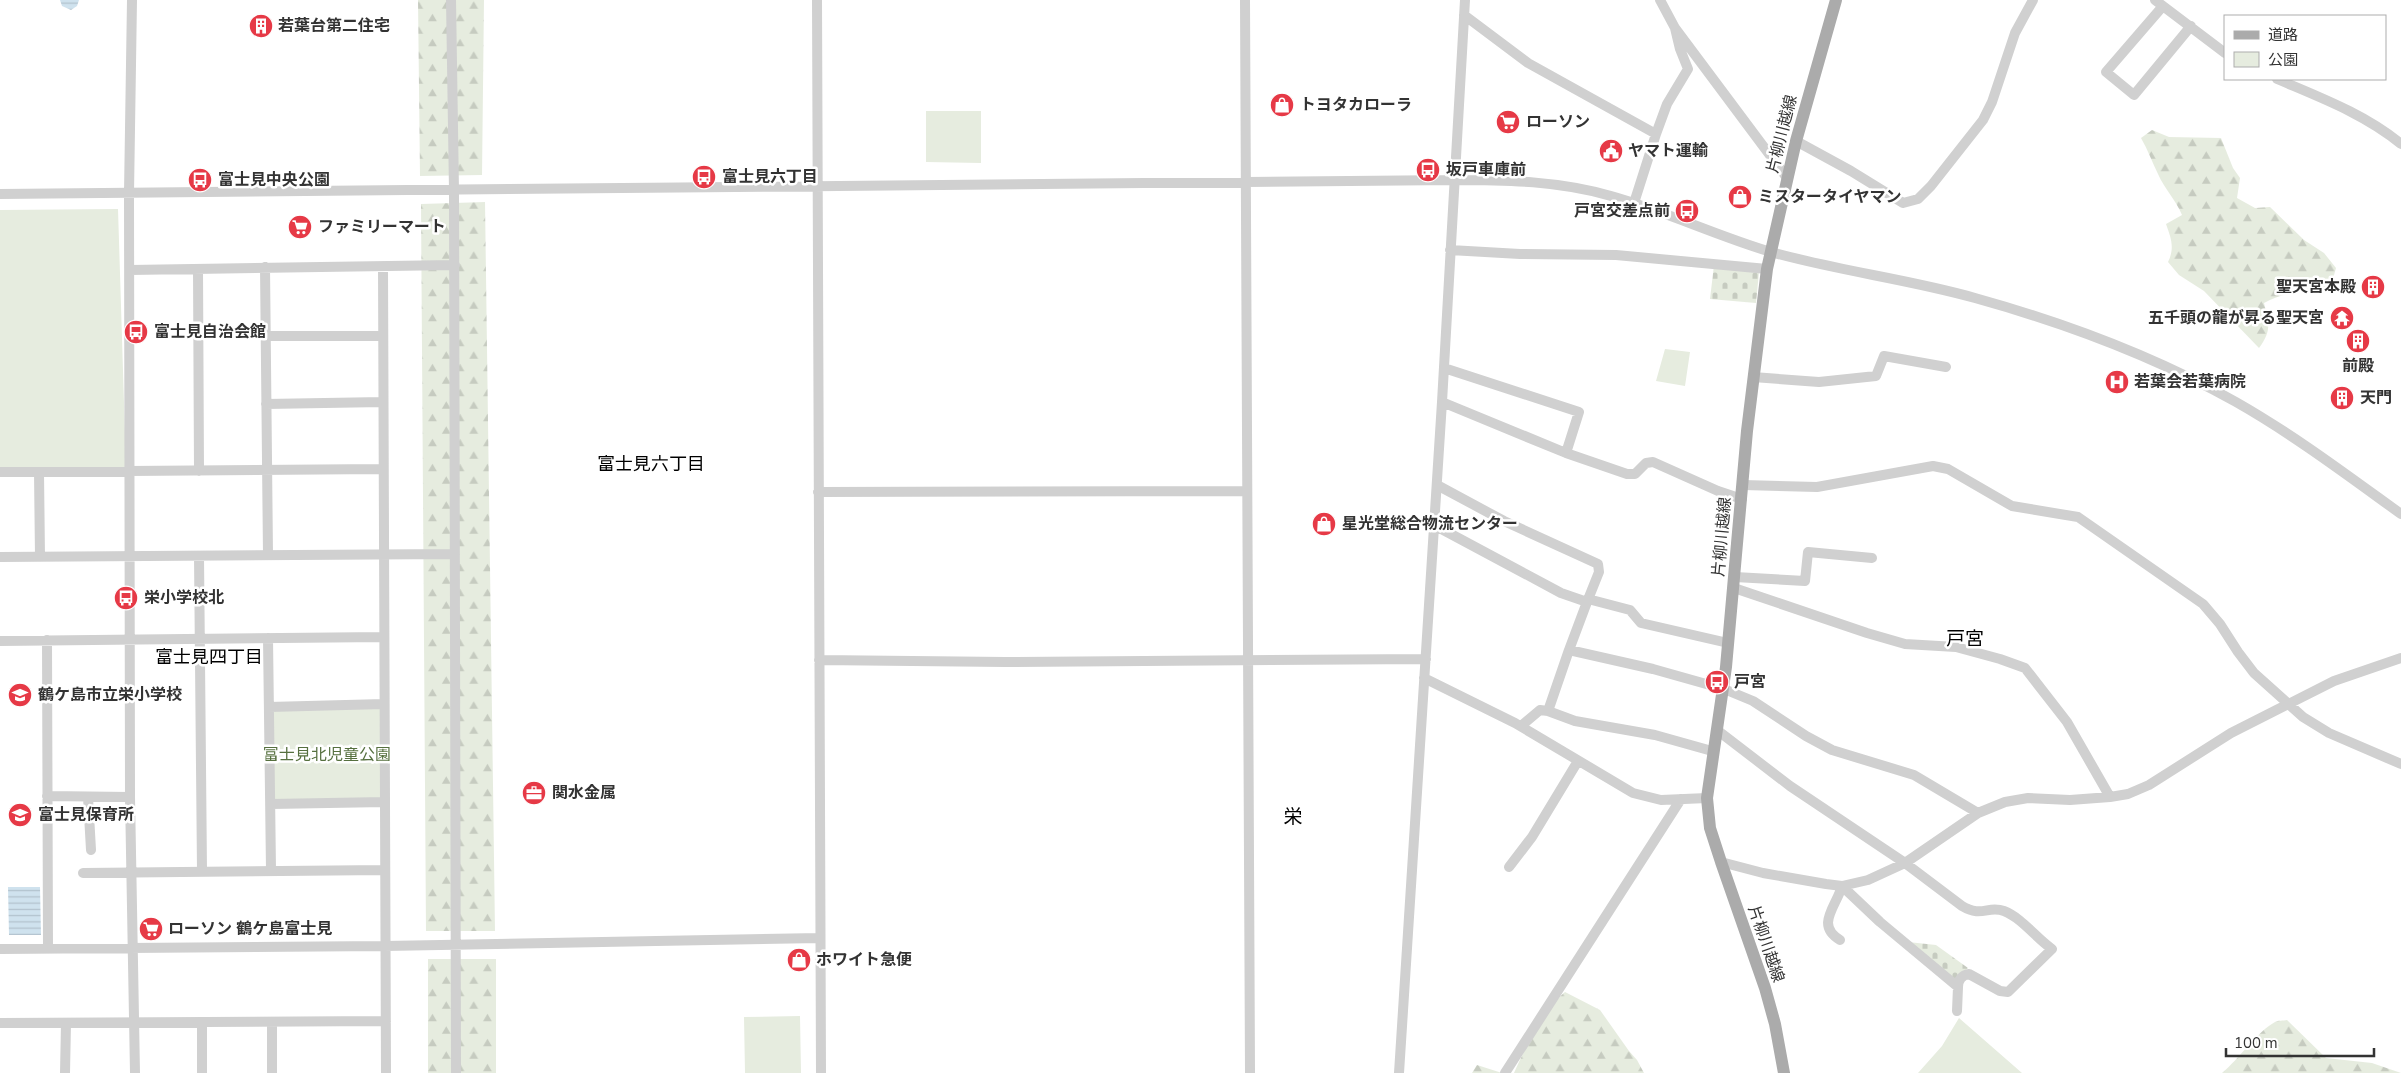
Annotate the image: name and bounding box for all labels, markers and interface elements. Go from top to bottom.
building icon: 若葉台第二住宅 [248,13,274,39]
place label: 若葉台第二住宅 [278,15,390,37]
legend [2224,15,2386,80]
text: 道路 [2268,25,2298,45]
text: 公園 [2268,50,2298,70]
shop icon: トヨタカローラ [1269,92,1295,118]
street label: 片柳川越線 [1762,93,1802,175]
place label: トヨタカローラ [1300,94,1412,116]
supermarket icon: ローソン [1495,109,1521,135]
place label: ローソン [1526,111,1590,133]
public building icon: ヤマト運輸 [1598,138,1624,164]
place label: ヤマト運輸 [1628,140,1708,162]
bus stop icon: 坂戸車庫前 [1415,157,1441,183]
place label: 坂戸車庫前 [1446,159,1526,181]
bus stop icon: 富士見六丁目 [691,164,717,190]
place label: 富士見六丁目 [722,166,818,188]
bus stop icon: 富士見中央公園 [187,167,213,193]
place label: 富士見中央公園 [218,169,330,191]
shop icon: ミスタータイヤマン [1727,184,1753,210]
place label: ミスタータイヤマン [1758,186,1902,208]
bus stop icon: 戸宮交差点前 [1674,198,1700,224]
place label: 戸宮交差点前 [1574,200,1670,222]
supermarket icon: ファミリーマート [287,214,313,240]
place label: ファミリーマート [318,216,446,238]
building icon: 聖天宮本殿 [2360,274,2386,300]
place label: 聖天宮本殿 [2276,276,2356,298]
temple icon: 五千頭の龍が昇る聖天宮 [2329,305,2355,331]
place label: 五千頭の龍が昇る聖天宮 [2148,307,2324,329]
bus stop icon: 富士見自治会館 [123,319,149,345]
place label: 富士見自治会館 [154,321,266,343]
building icon: 前殿 [2345,328,2371,354]
place label: 前殿 [2342,355,2374,377]
hospital icon: 若葉会若葉病院 [2104,369,2130,395]
place label: 若葉会若葉病院 [2134,371,2246,393]
building icon: 天門 [2329,385,2355,411]
place label: 天門 [2360,387,2392,409]
district label: 富士見六丁目 [597,452,705,476]
street label: 片柳川越線 [1708,496,1736,578]
shop icon: 星光堂総合物流センター [1311,511,1337,537]
place label: 星光堂総合物流センター [1342,513,1518,535]
bus stop icon: 栄小学校北 [113,585,139,611]
place label: 栄小学校北 [144,587,224,609]
district label: 戸宮 [1946,626,1984,652]
district label: 富士見四丁目 [155,645,263,669]
bus stop icon: 戸宮 [1704,669,1730,695]
place label: 戸宮 [1734,671,1766,693]
school or university icon: 鶴ケ島市立栄小学校 [7,682,33,708]
place label: 鶴ケ島市立栄小学校 [38,684,182,706]
park label: 富士見北児童公園 [263,744,391,766]
office icon: 関水金属 [521,780,547,806]
place label: 関水金属 [552,782,616,804]
school or university icon: 富士見保育所 [7,802,33,828]
place label: 富士見保育所 [38,804,134,826]
district label: 栄 [1283,804,1303,830]
street label: 片柳川越線 [1743,903,1789,985]
supermarket icon: ローソン 鶴ケ島富士見 [138,916,164,942]
place label: ローソン 鶴ケ島富士見 [168,918,332,940]
shop icon: ホワイト急便 [786,947,812,973]
place label: ホワイト急便 [816,949,912,971]
scale bar [2226,1026,2374,1058]
text: 100 m [2234,1033,2278,1053]

